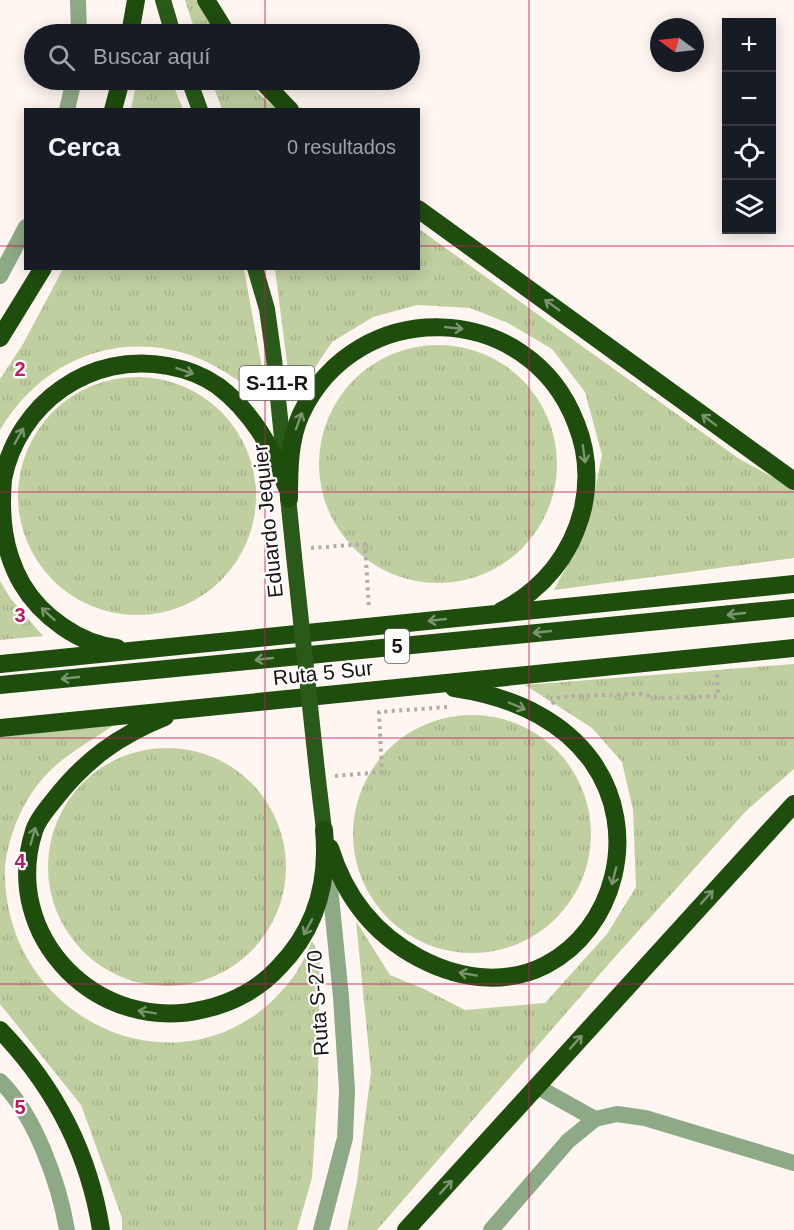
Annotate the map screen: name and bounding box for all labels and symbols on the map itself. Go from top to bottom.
north arrow [650,18,704,72]
one-way arrow [544,299,560,311]
one-way arrow [444,323,464,334]
text: 2 [14,358,26,380]
one-way arrow [175,366,194,377]
road number: S-11-R [240,366,314,400]
one-way arrow [295,412,306,431]
one-way arrow [702,413,718,426]
one-way arrow [14,428,25,446]
street label: Eduardo Jequier [248,443,287,599]
one-way arrow [579,443,590,463]
text: 3 [14,604,26,626]
one-way arrow [41,607,56,621]
one-way arrow [726,609,746,620]
one-way arrow [427,615,447,626]
one-way arrow [532,627,552,638]
road number: 5 [385,629,409,663]
one-way arrow [255,654,274,665]
street label: Ruta 5 Sur [272,656,374,689]
one-way arrow [60,673,80,684]
one-way arrow [507,701,526,712]
one-way arrow [28,827,39,846]
text: 4 [14,850,26,872]
one-way arrow [607,866,619,885]
one-way arrow [700,890,714,905]
one-way arrow [302,918,313,936]
street label: Ruta S-270 [302,949,333,1057]
one-way arrow [459,968,479,979]
one-way arrow [138,1007,157,1018]
one-way arrow [569,1034,583,1049]
text: 5 [14,1096,26,1118]
one-way arrow [439,1180,453,1195]

